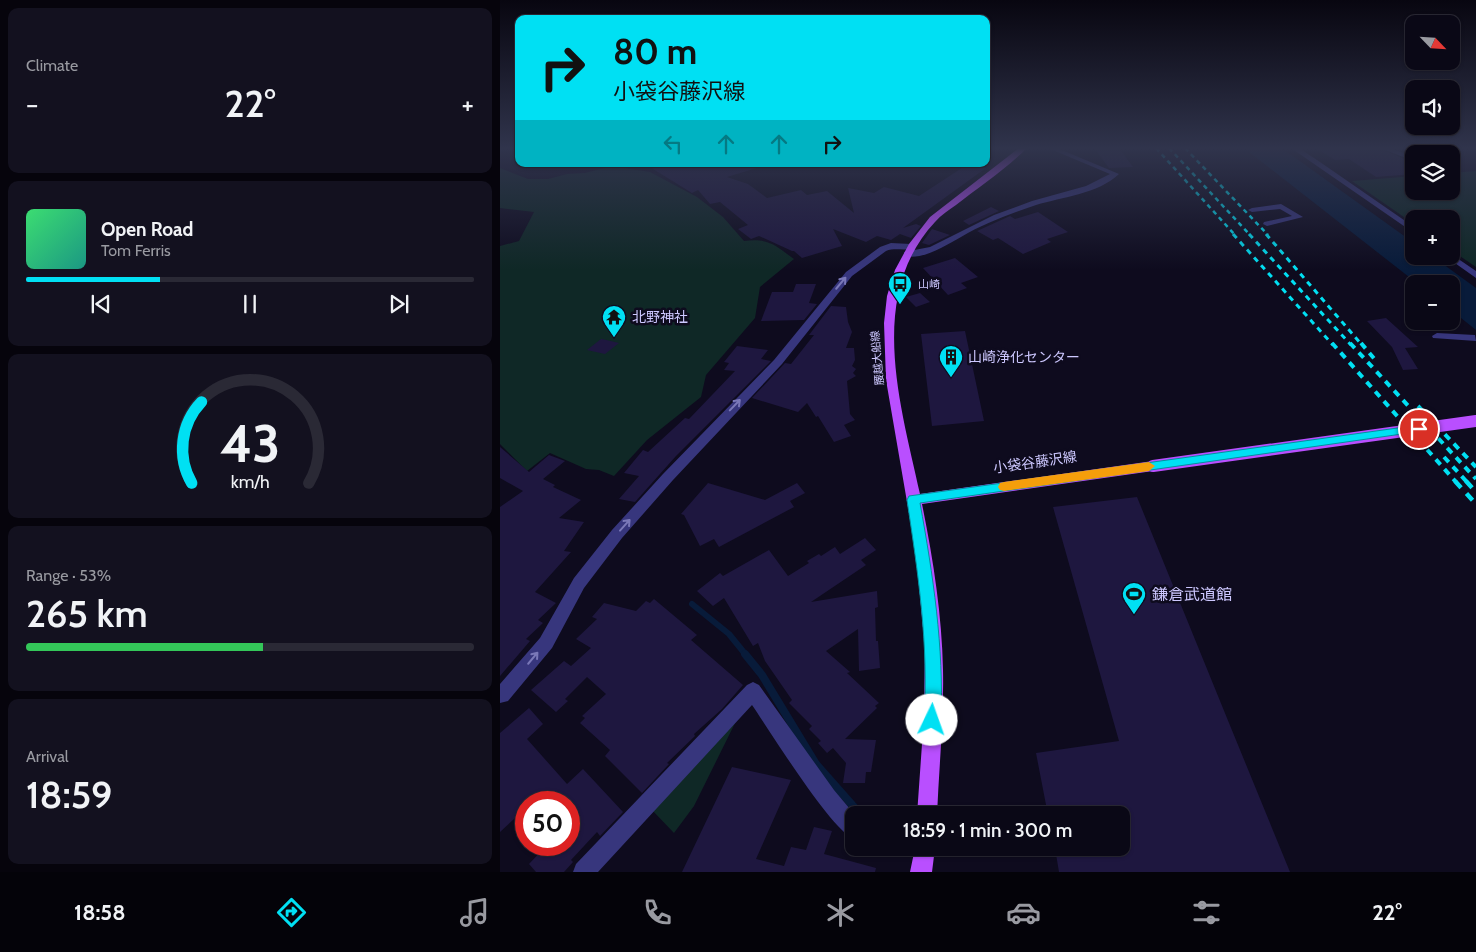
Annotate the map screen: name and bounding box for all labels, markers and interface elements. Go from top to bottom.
north arrow [1405,15,1460,70]
map controls [1405,15,1460,330]
text: 80 m [613,30,697,73]
icon: right [530,35,595,100]
text: Climate [26,56,78,75]
text: 小袋谷藤沢線 [613,78,745,105]
text: 22° [224,80,276,127]
button: sound [1405,80,1460,135]
text: − [26,87,38,121]
text: + [462,87,474,121]
icon: left [659,130,687,158]
icon: ahead [712,130,740,158]
icon: ahead [765,130,793,158]
icon: right [818,130,846,158]
button: layers [1405,145,1460,200]
button: + [1405,210,1460,265]
text: Open Road [101,218,193,241]
text: Tom Ferris [101,241,171,260]
bus stop icon: 山崎 [887,271,913,305]
button: − [1405,275,1460,330]
one-way arrow [836,276,847,289]
place label: 山崎 [918,277,940,291]
icon: previous [87,290,115,318]
icon: pause [236,290,264,318]
icon: next [385,290,413,318]
temple icon: 北野神社 [601,304,627,338]
place label: 北野神社 [632,308,688,326]
street label: 腰越大船線 [868,330,886,386]
building icon: 山崎浄化センター [938,344,964,378]
place label: 山崎浄化センター [968,348,1080,366]
one-way arrow [729,399,741,412]
pin [1398,408,1440,450]
text: 43 [220,412,280,475]
icon: arrive [1405,415,1433,443]
street label: 小袋谷藤沢線 [992,447,1078,477]
text: km/h [230,471,270,492]
one-way arrow [619,518,631,531]
text: Range · 53% [26,566,111,585]
sports icon: 鎌倉武道館 [1121,581,1147,615]
place label: 鎌倉武道館 [1152,585,1232,604]
text: 265 km [26,590,148,637]
one-way arrow [527,652,538,665]
position arrow [905,693,957,745]
text: Arrival [26,747,69,766]
text: 18:59 [26,771,113,818]
speed limit sign: 50 [515,791,580,856]
text: 18:59 · 1 min · 300 m [903,819,1072,842]
icon: directions [274,895,309,930]
icon: music [457,895,492,930]
icon: phone [640,895,675,930]
icon: climate [823,895,858,930]
icon: car [1006,895,1041,930]
icon: filters [1189,895,1224,930]
text: 18:58 [74,899,125,926]
text: 22° [1372,899,1402,926]

